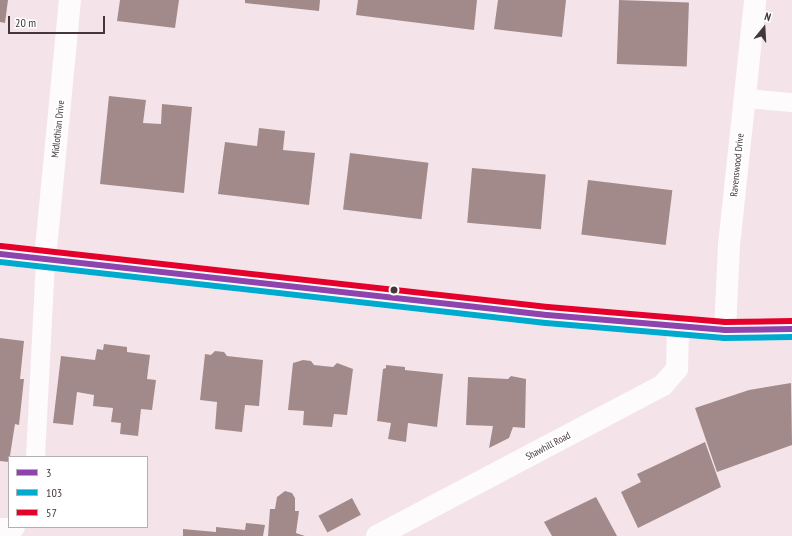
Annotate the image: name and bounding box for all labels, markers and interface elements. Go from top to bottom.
scale bar [10,8,107,34]
north arrow [744,8,784,48]
text: N [763,9,773,24]
text: 20 m [15,15,36,30]
street label: Midlothian Drive [49,100,67,158]
street label: Ravenswood Drive [728,133,746,197]
unlabelled marker [389,285,399,295]
street label: Shawhill Road [524,429,572,463]
legend [8,456,148,528]
text: 3 [46,465,51,480]
text: 103 [46,485,62,500]
text: 57 [46,505,57,520]

